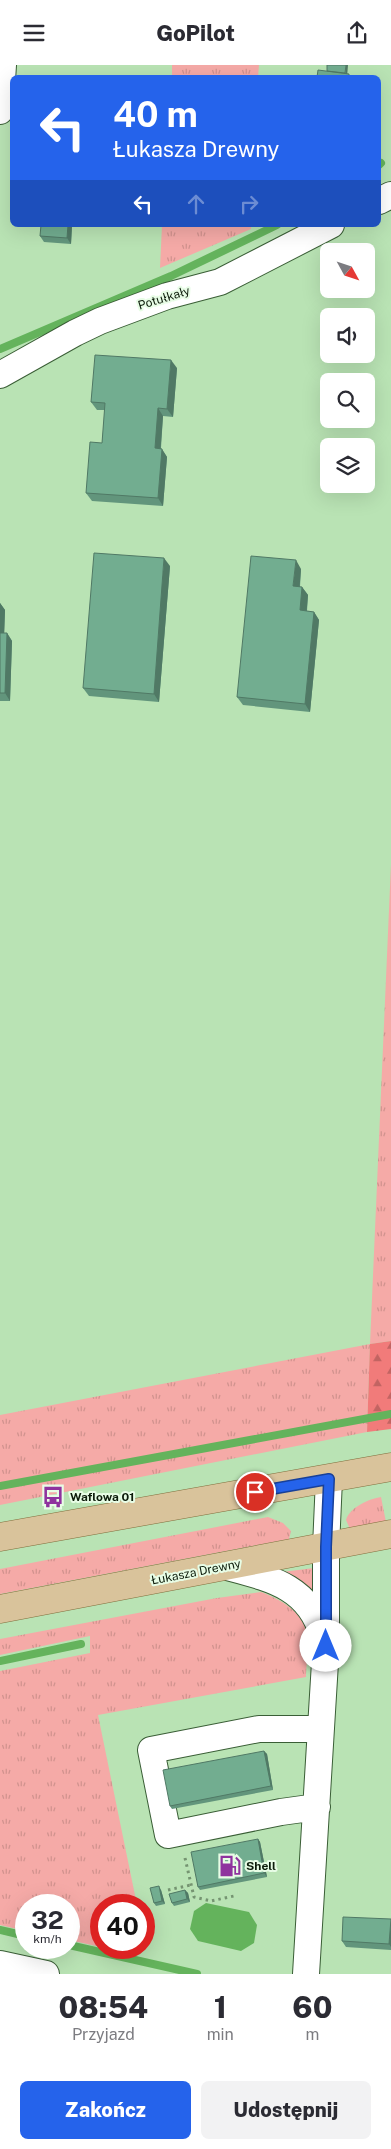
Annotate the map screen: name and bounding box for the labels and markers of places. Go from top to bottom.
pin [234,1471,276,1513]
bus stop icon: Waflowa 01 [40,1484,66,1510]
place label: Waflowa 01 [70,1490,134,1504]
fuel station icon: Shell [217,1853,243,1879]
place label: Shell [246,1859,276,1873]

